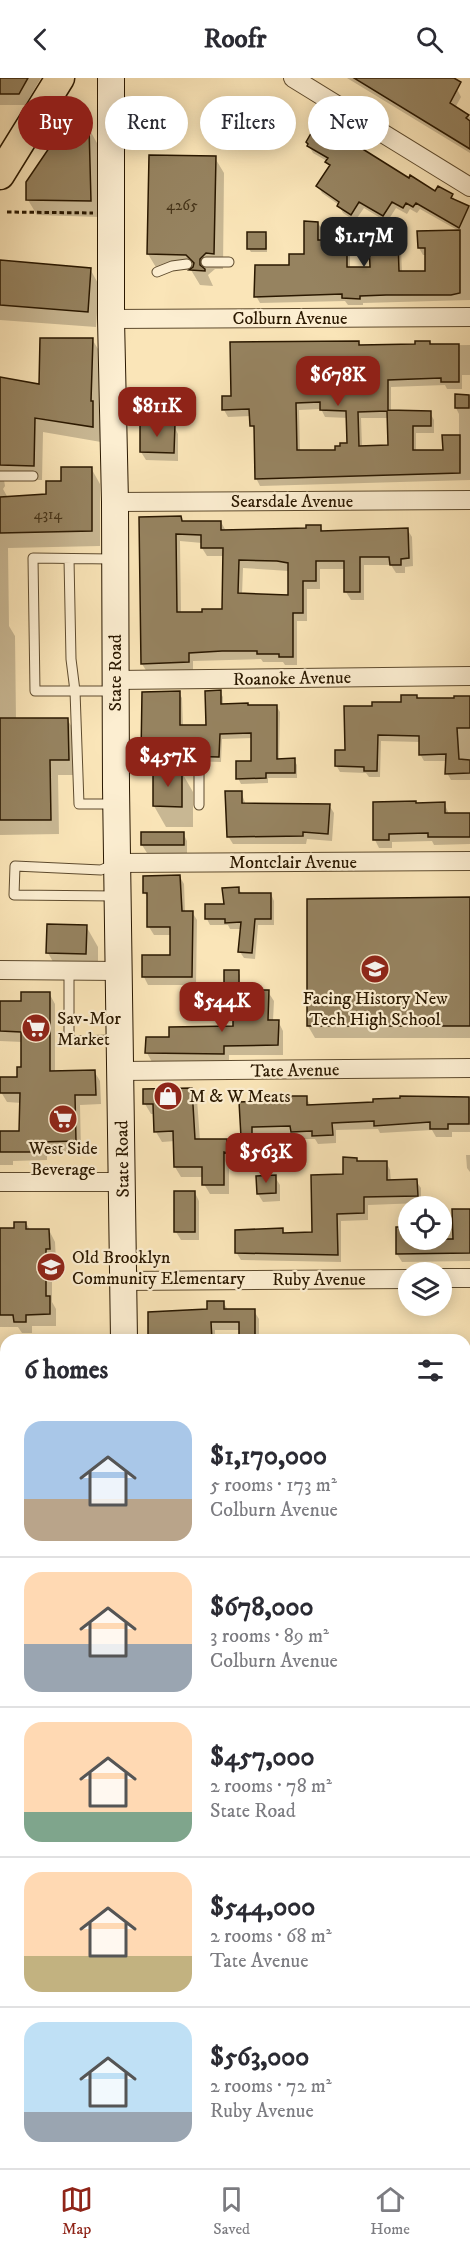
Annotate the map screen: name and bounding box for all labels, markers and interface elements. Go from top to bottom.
text: Roofr [204,22,266,56]
icon: back [24,23,57,56]
icon: search [413,23,446,56]
chip: Buy [18,96,93,150]
chip: Rent [105,96,188,150]
chip: Filters [200,96,296,150]
chip: New [308,96,389,150]
house number: 4265 [166,196,198,215]
pin: $1.17M [315,217,413,268]
text: $1.17M [334,224,394,249]
street label: Colburn Avenue [232,308,348,330]
pin: $678K [296,356,380,407]
text: $678K [310,363,366,388]
pin: $811K [115,387,199,438]
text: $811K [132,394,182,419]
street label: Searsdale Avenue [231,491,353,513]
house number: 4314 [34,505,63,524]
street label: State Road [105,634,127,712]
street label: Roanoke Avenue [233,667,351,691]
pin: $457K [126,737,210,788]
text: $457K [140,744,196,769]
street label: Montclair Avenue [229,852,357,874]
school or university icon: Facing History New Tech High School [359,953,391,985]
pin: $544K [180,982,264,1033]
place label: Facing History New Tech High School [302,988,448,1031]
text: $544K [194,989,250,1014]
place label: Sav-Mor Market [57,1008,121,1051]
supermarket icon: Sav-Mor Market [20,1012,52,1044]
street label: Tate Avenue [251,1059,340,1083]
shop icon: M & W Meats [152,1080,184,1112]
place label: M & W Meats [189,1086,290,1108]
supermarket icon: West Side Beverage [47,1103,79,1135]
street label: State Road [111,1120,135,1198]
pin: $563K [224,1133,308,1184]
place label: West Side Beverage [27,1138,98,1181]
text: $563K [240,1140,292,1165]
map controls [398,1196,452,1316]
button: locate [398,1196,452,1250]
place label: Old Brooklyn Community Elementary [72,1247,245,1290]
school or university icon: Old Brooklyn Community Elementary [35,1251,67,1283]
button: layers [398,1262,452,1316]
street label: Ruby Avenue [272,1269,366,1291]
text: 6 homes [24,1354,108,1387]
icon: filters [414,1354,447,1387]
text: $1,170,000 [210,1440,327,1473]
icon: home [72,1445,144,1517]
text: 5 rooms · 173 m² [210,1473,337,1498]
text: Colburn Avenue [210,1498,338,1523]
text: $678,000 [210,1591,313,1624]
icon: home [72,1596,144,1668]
text: 3 rooms · 89 m² [210,1624,329,1649]
text: Colburn Avenue [210,1649,338,1674]
text: $457,000 [210,1741,314,1774]
icon: home [72,1746,144,1818]
text: 2 rooms · 78 m² [210,1774,332,1799]
text: State Road [210,1799,296,1824]
text: $544,000 [210,1891,315,1924]
icon: home [72,1896,144,1968]
text: 2 rooms · 68 m² [210,1924,332,1949]
text: Tate Avenue [210,1949,309,1974]
text: $563,000 [210,2041,309,2074]
icon: home [72,2046,144,2118]
text: 2 rooms · 72 m² [210,2074,332,2099]
text: Ruby Avenue [210,2099,314,2124]
tab: Map [60,2183,93,2239]
tab: Saved [213,2183,250,2239]
tab: Home [370,2183,410,2239]

